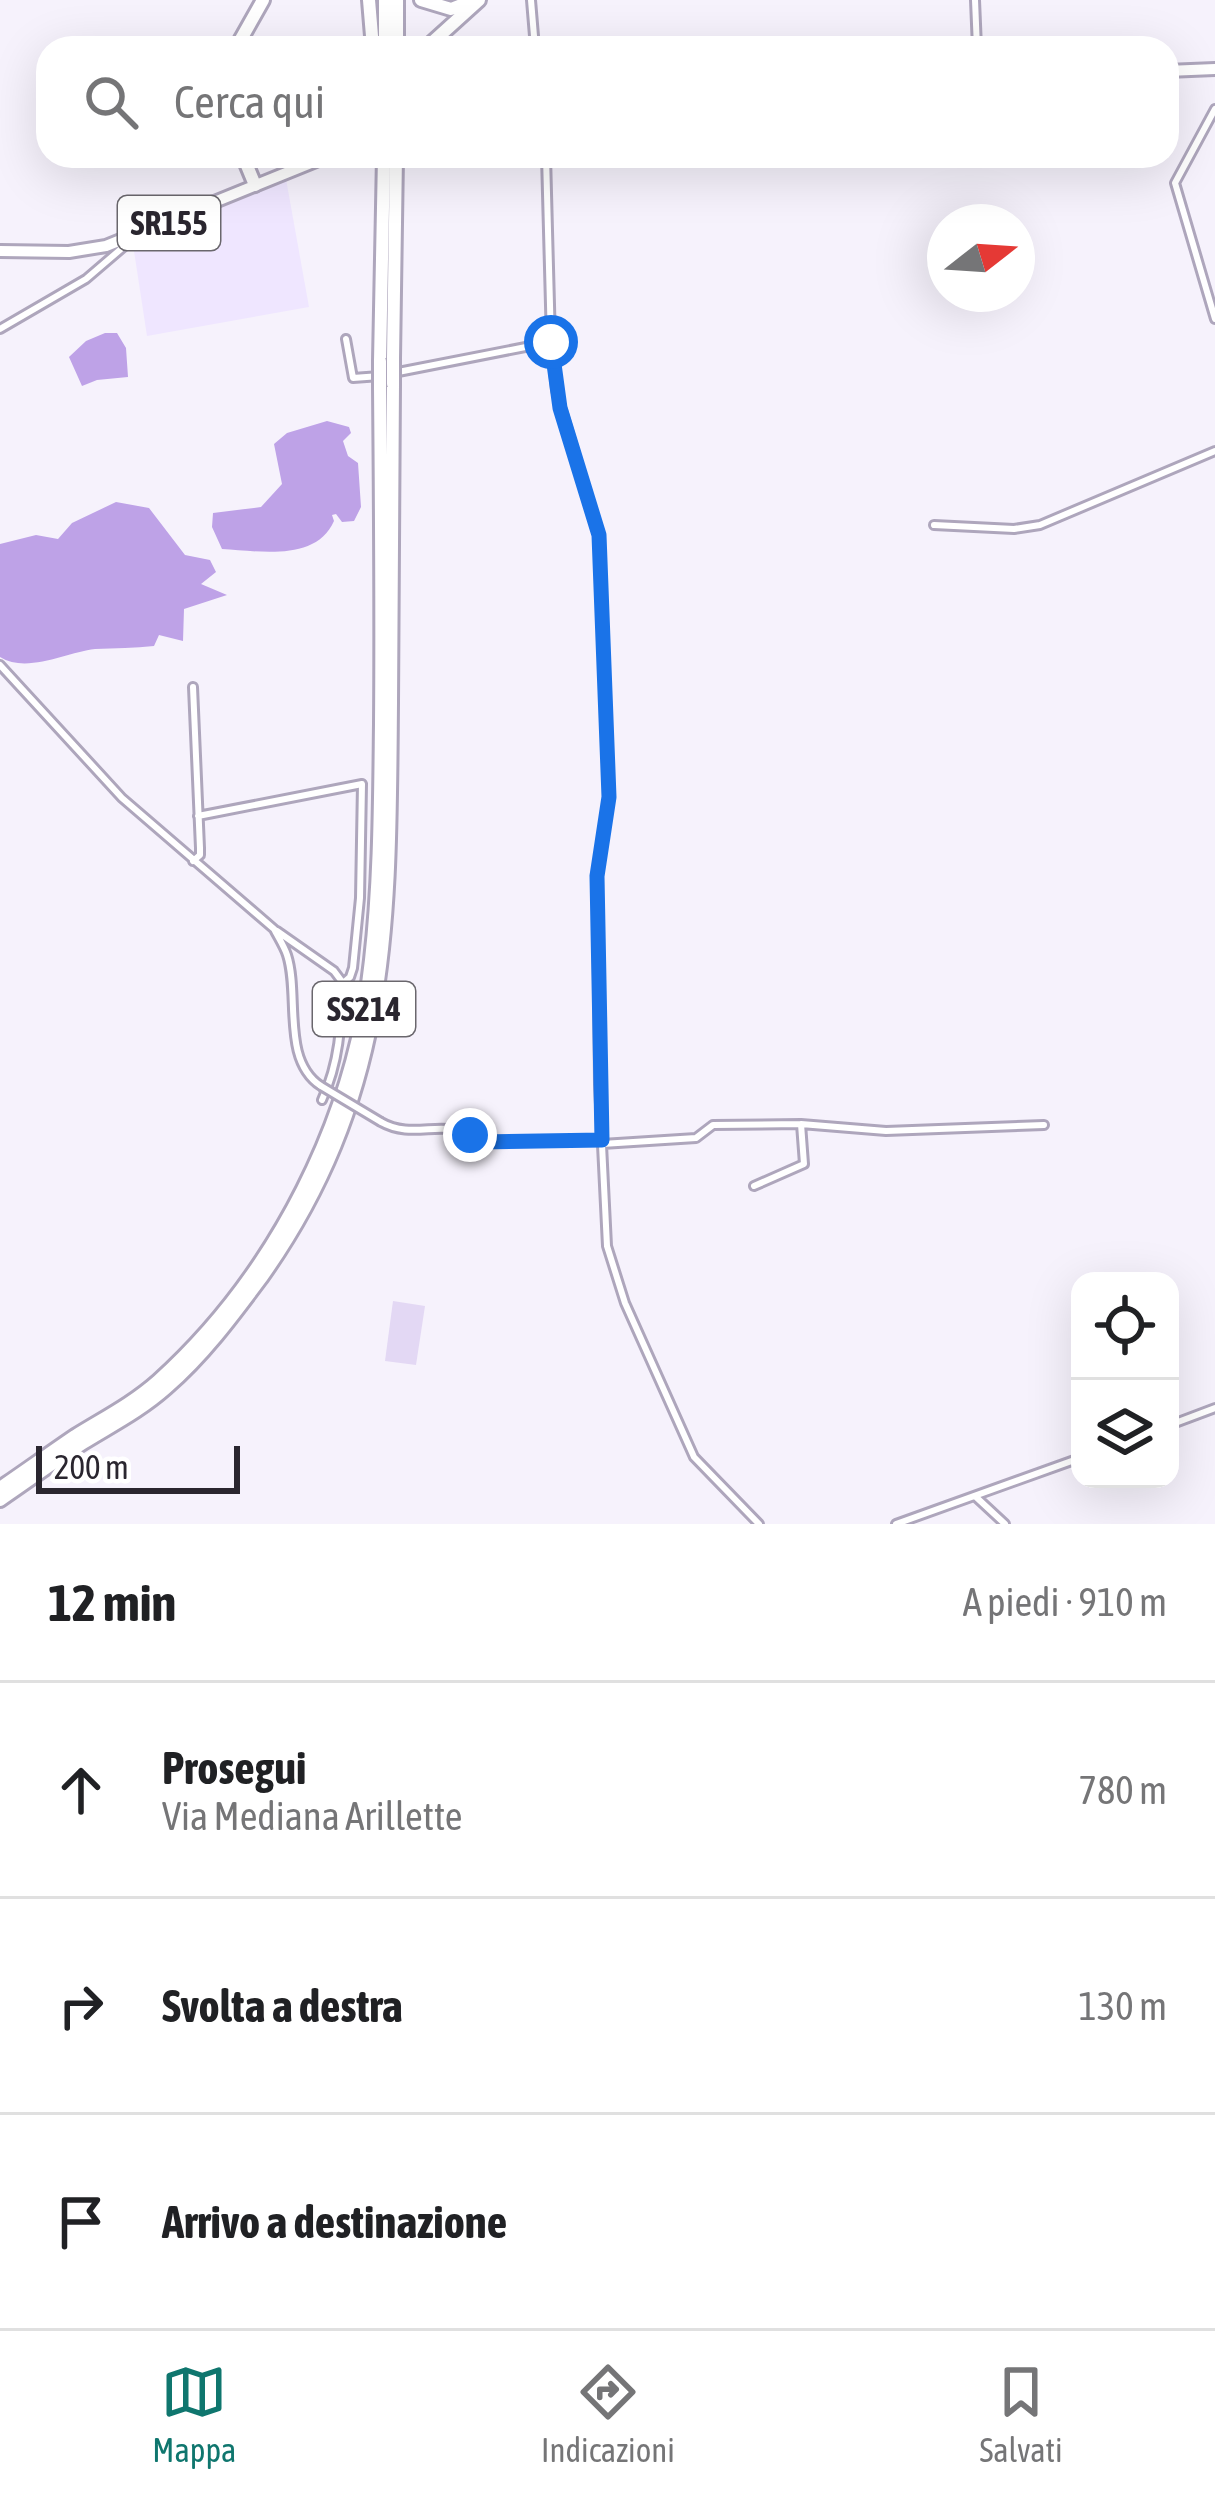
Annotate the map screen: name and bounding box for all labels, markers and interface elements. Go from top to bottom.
search box [36,36,1179,168]
icon: search [78,69,144,135]
text: Cerca qui [174,76,325,128]
road number: SR155 [118,196,220,250]
north arrow [927,204,1035,312]
route start [524,315,578,369]
road number: SS214 [313,982,415,1036]
route end [443,1108,497,1162]
map controls [1071,1272,1179,1488]
button: locate [1071,1272,1179,1380]
button: layers [1071,1380,1179,1488]
scale bar [36,1440,240,1493]
text: 200 m [54,1448,129,1486]
text: 12 min [48,1573,176,1632]
text: A piedi · 910 m [963,1580,1167,1624]
text: Prosegui [162,1742,306,1794]
icon: ahead [48,1757,114,1823]
text: 780 m [1079,1768,1167,1812]
text: Via Mediana Arillette [162,1794,463,1838]
icon: right [48,1973,114,2039]
text: Svolta a destra [162,1980,403,2032]
text: 130 m [1079,1984,1167,2028]
icon: arrive [48,2189,114,2255]
text: Arrivo a destinazione [162,2196,507,2248]
tab: Mappa [152,2359,236,2469]
tab: Indicazioni [541,2359,675,2469]
tab: Salvati [979,2359,1063,2469]

